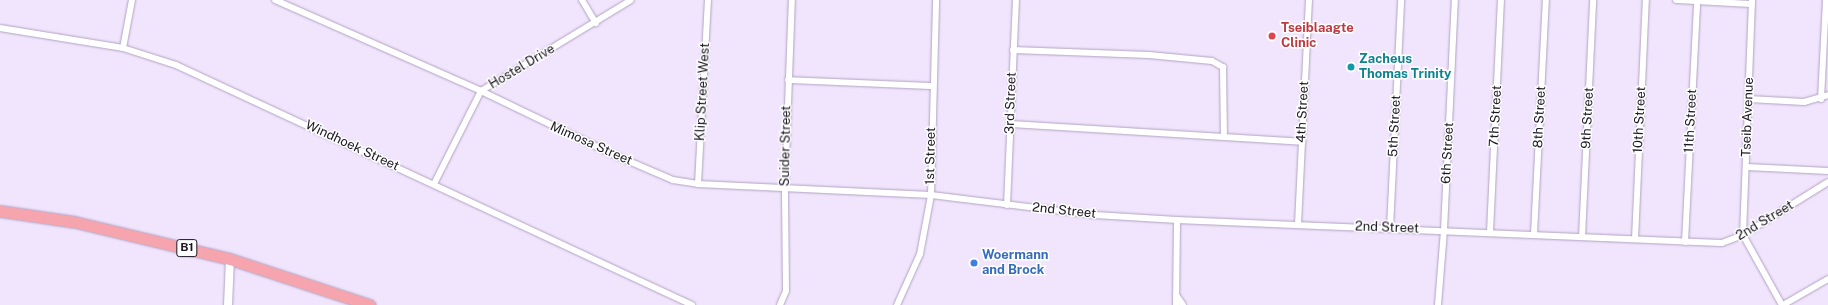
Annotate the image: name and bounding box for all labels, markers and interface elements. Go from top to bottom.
place label: Tseiblaagte Clinic [1281,21,1354,52]
marker: Tseiblaagte Clinic [1266,30,1278,42]
street label: Hostel Drive [486,41,558,93]
street label: Klip Street West [693,42,713,142]
place label: Zacheus Thomas Trinity [1359,52,1451,83]
marker: Zacheus Thomas Trinity [1346,62,1356,72]
street label: 3rd Street [1002,72,1020,134]
street label: Tseib Avenue [1739,77,1757,157]
street label: 4th Street [1294,81,1312,143]
street label: 7th Street [1487,85,1505,147]
street label: 8th Street [1531,86,1549,148]
street label: 10th Street [1630,86,1650,154]
street label: 9th Street [1579,87,1597,149]
street label: 11th Street [1682,89,1700,153]
street label: 5th Street [1386,95,1404,157]
street label: Suider Street [777,105,795,187]
street label: Windhoek Street [303,117,401,175]
street label: Mimosa Street [547,119,635,169]
street label: 6th Street [1439,122,1457,184]
street label: 1st Street [923,127,939,185]
street label: 2nd Street [1733,198,1797,244]
street label: 2nd Street [1031,200,1097,222]
street label: 2nd Street [1355,219,1419,237]
road number: B1 [176,238,198,258]
place label: Woermann and Brock [982,248,1049,279]
marker: Woermann and Brock [969,258,979,268]

